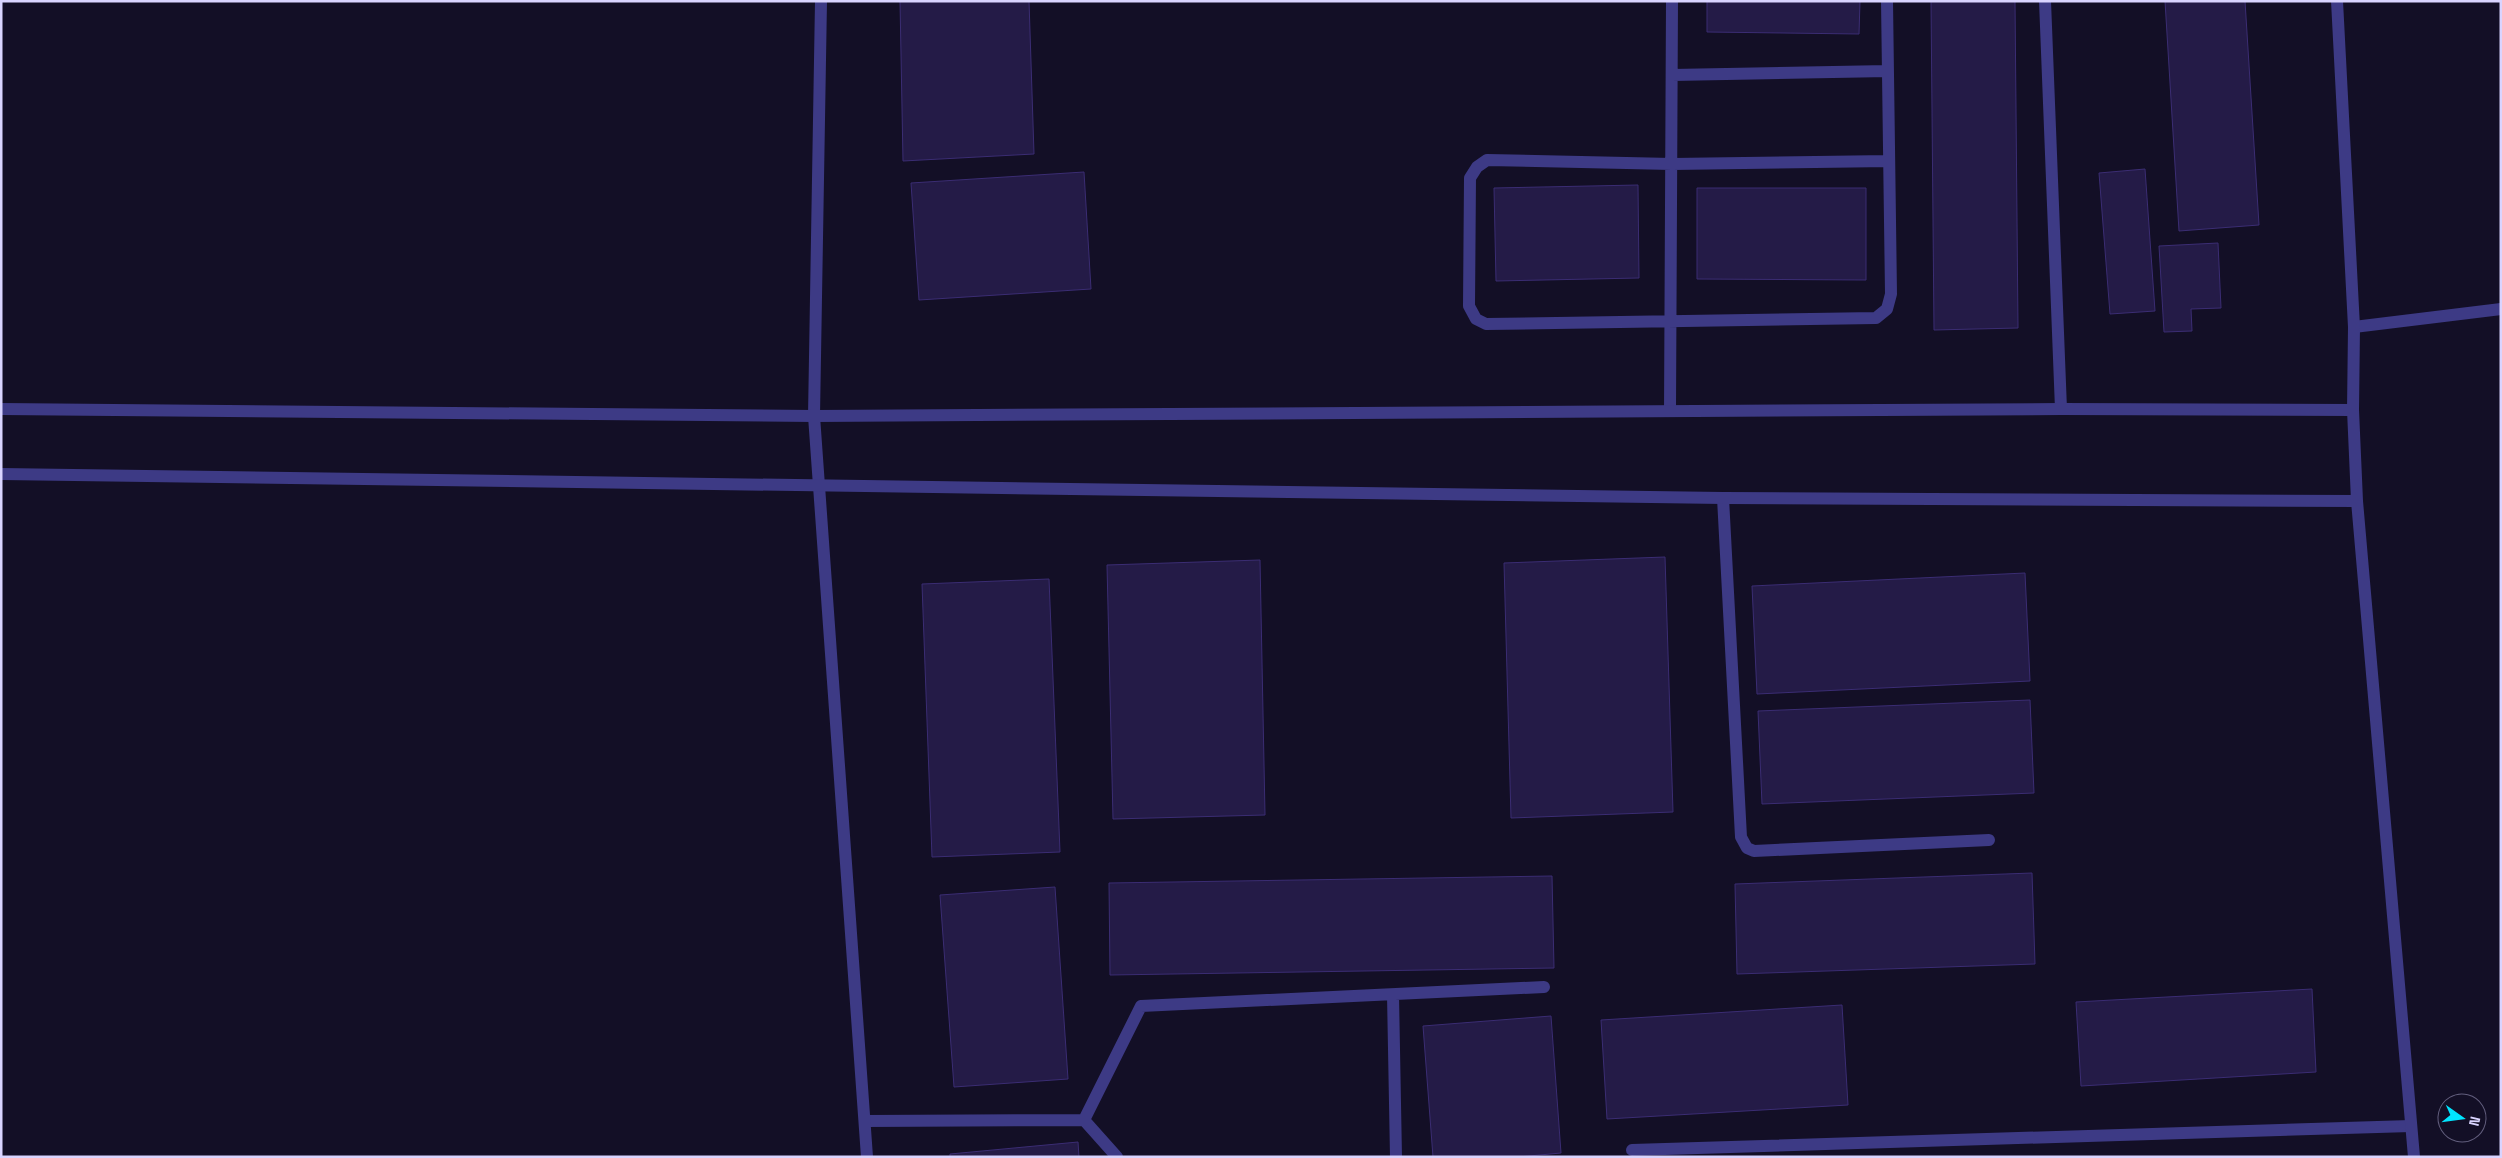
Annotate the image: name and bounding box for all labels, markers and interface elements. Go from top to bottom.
north arrow [2437,1093,2487,1143]
text: N [2465,1114,2484,1128]

